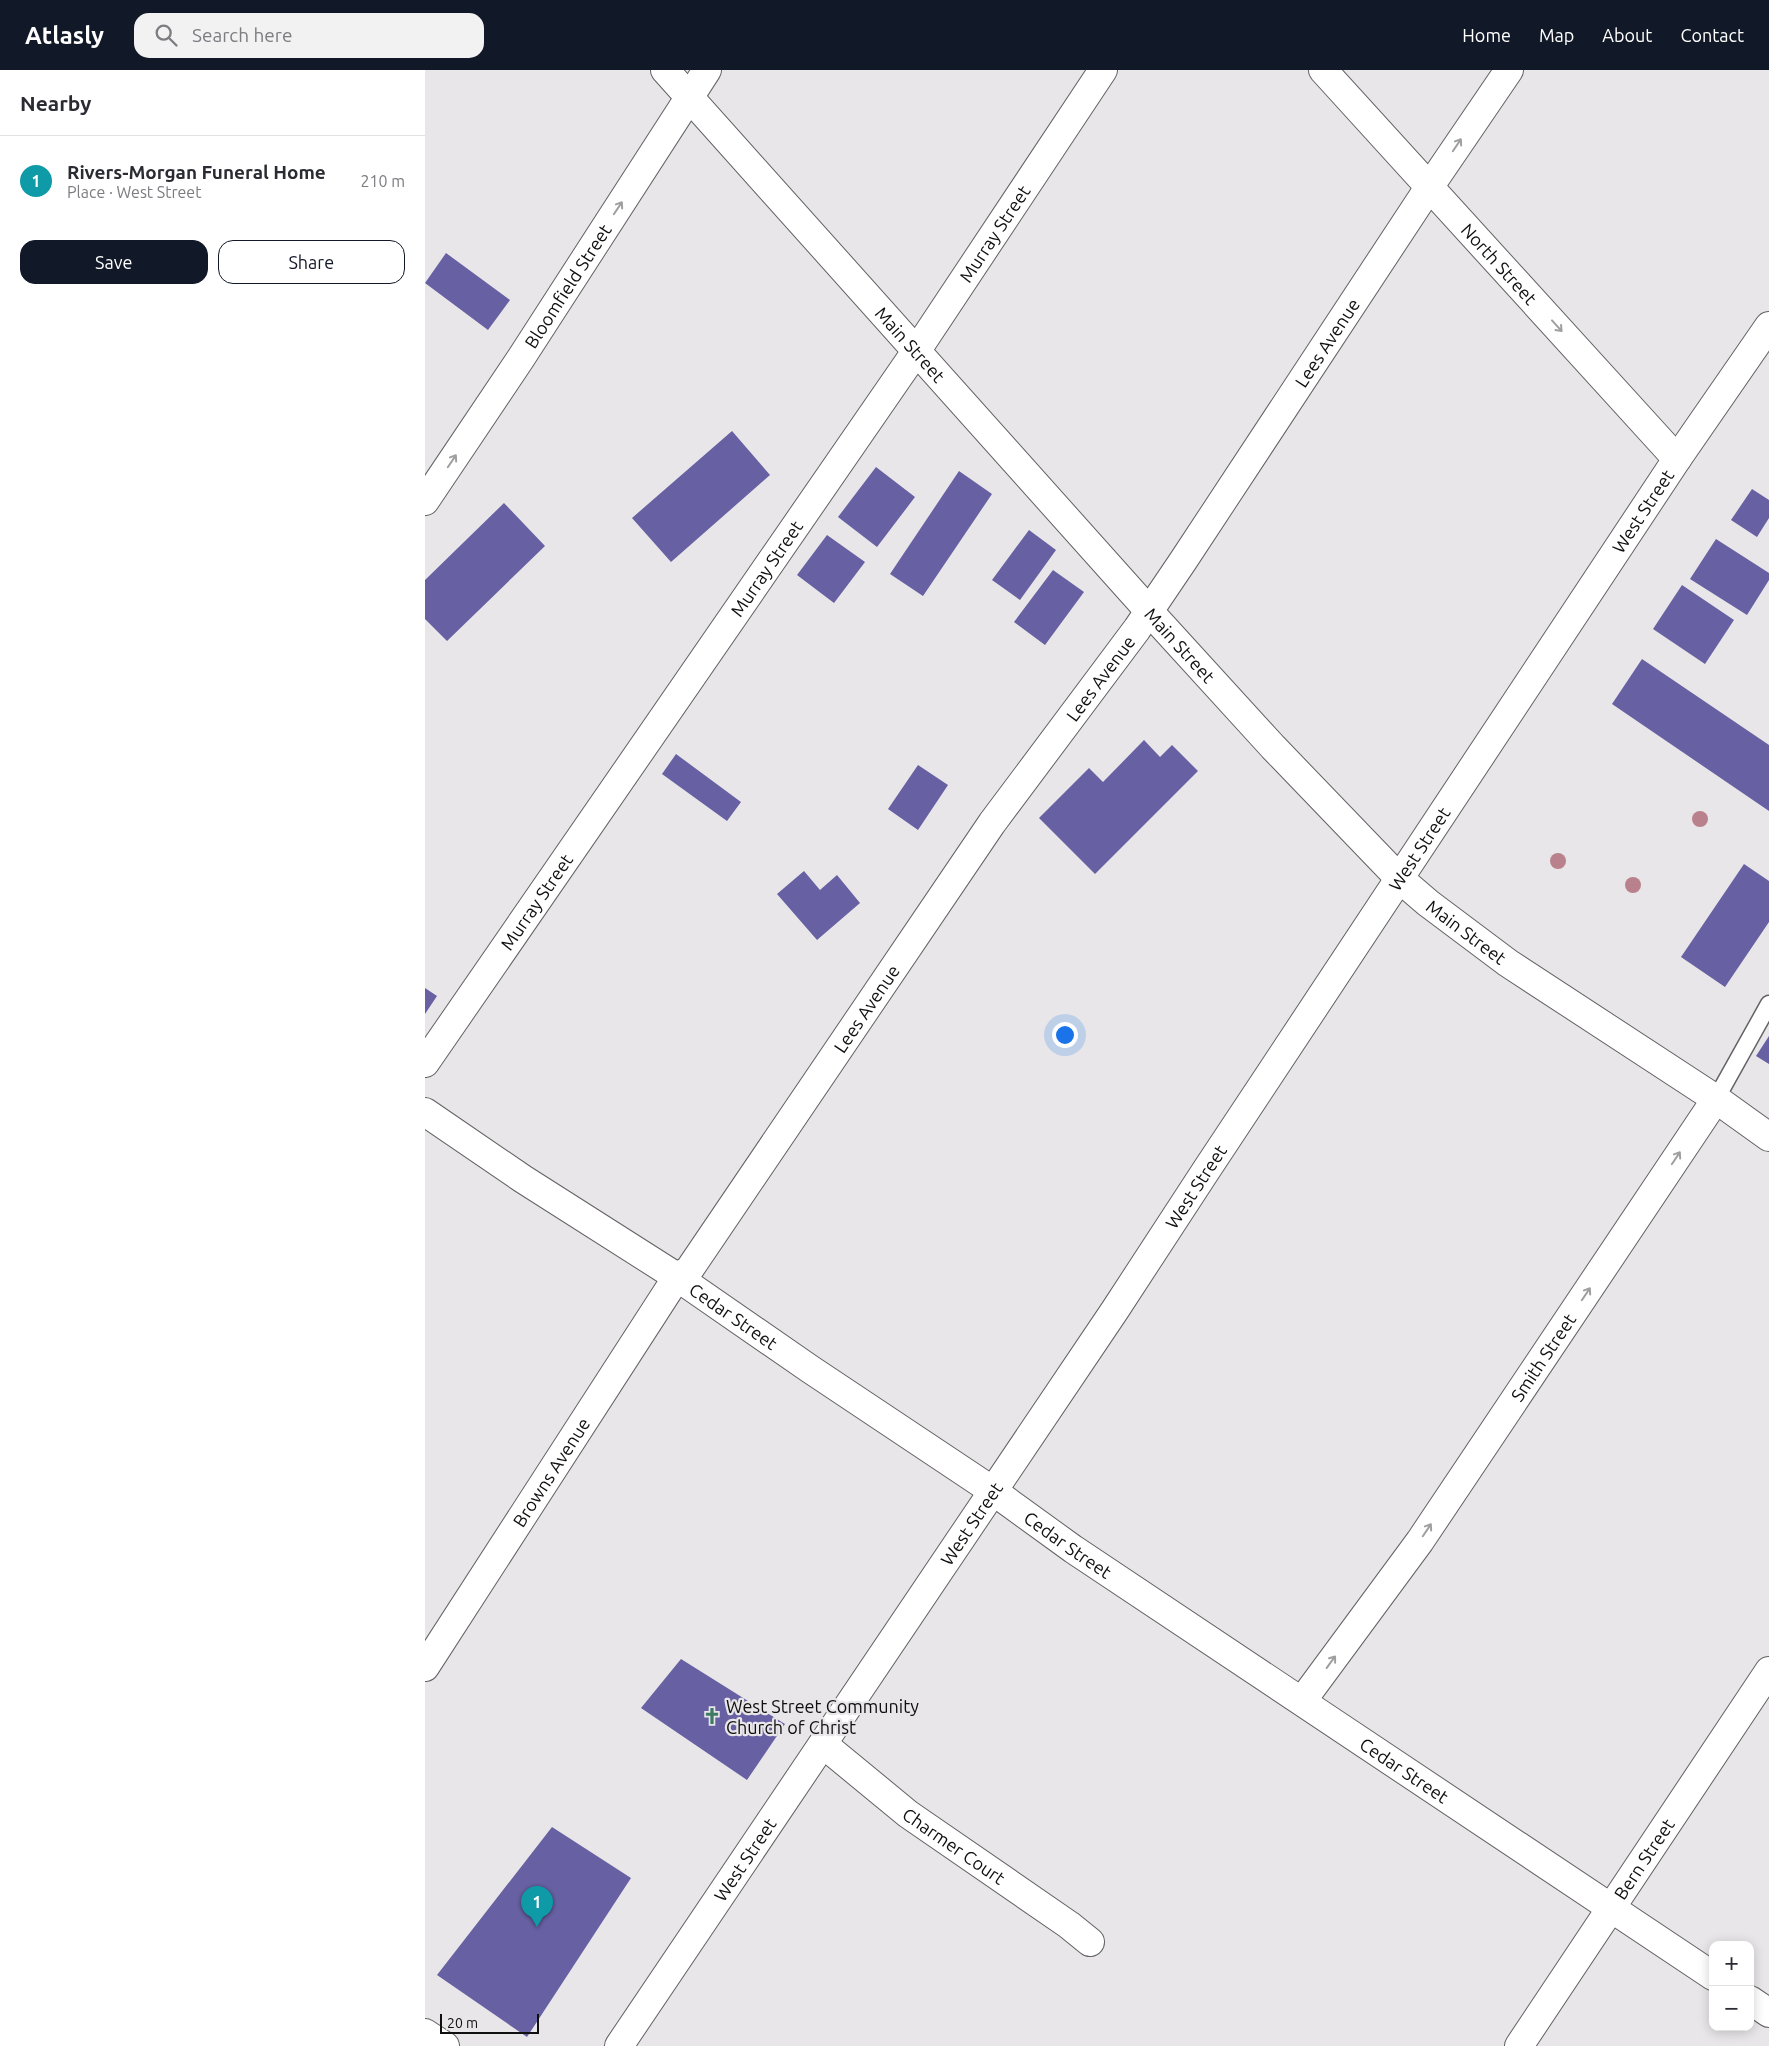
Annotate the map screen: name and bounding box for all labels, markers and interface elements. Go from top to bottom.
search box [134,13,484,58]
icon: search [152,21,180,49]
text: Atlasly [25,22,104,49]
text: Search here [192,24,292,46]
text: Home [1462,25,1511,45]
text: Map [1539,25,1574,45]
text: About [1602,25,1652,45]
text: Contact [1680,25,1744,45]
text: Nearby [20,91,91,115]
one-way arrow [1452,139,1462,153]
text: Rivers-Morgan Funeral Home [67,161,326,183]
text: 1 [31,172,41,190]
text: 210 m [360,172,405,190]
street label: Murray Street [955,181,1034,286]
text: Place · West Street [67,183,201,201]
one-way arrow [613,201,623,215]
street label: North Street [1458,219,1541,308]
street label: Bloomfield Street [520,220,615,352]
button: Save [20,240,208,284]
button: Share [218,240,405,284]
street label: Lees Avenue [1291,295,1363,391]
street label: Main Street [872,303,949,386]
one-way arrow [1551,319,1563,332]
one-way arrow [447,454,457,468]
street label: West Street [1608,466,1677,556]
street label: Murray Street [726,517,806,620]
street label: Main Street [1141,604,1219,687]
street label: Lees Avenue [1062,632,1139,725]
street label: West Street [1384,803,1454,894]
street label: Murray Street [496,850,576,953]
street label: Main Street [1423,896,1510,968]
street label: Lees Avenue [829,961,903,1056]
your location [1052,1022,1078,1048]
street label: West Street [1161,1141,1230,1232]
one-way arrow [1671,1152,1681,1166]
street label: Cedar Street [686,1279,781,1353]
one-way arrow [1581,1287,1591,1301]
street label: Smith Street [1507,1310,1580,1405]
street label: Browns Avenue [508,1414,593,1530]
street label: West Street [936,1478,1006,1569]
street label: Cedar Street [1020,1507,1115,1582]
one-way arrow [1422,1524,1432,1538]
one-way arrow [1326,1655,1336,1669]
place label: West Street Community Church of Christ [726,1696,919,1737]
church icon: West Street Community Church of Christ [702,1706,722,1726]
street label: Cedar Street [1356,1733,1452,1807]
street label: Charmer Court [899,1804,1009,1888]
street label: West Street [710,1814,780,1905]
street label: Bern Street [1610,1815,1678,1903]
pin: 1 [521,1886,553,1927]
map controls [1709,1941,1754,2031]
button: + [1709,1941,1754,1986]
button: − [1709,1986,1754,2031]
scale bar [440,2011,539,2034]
text: 20 m [447,2015,478,2031]

